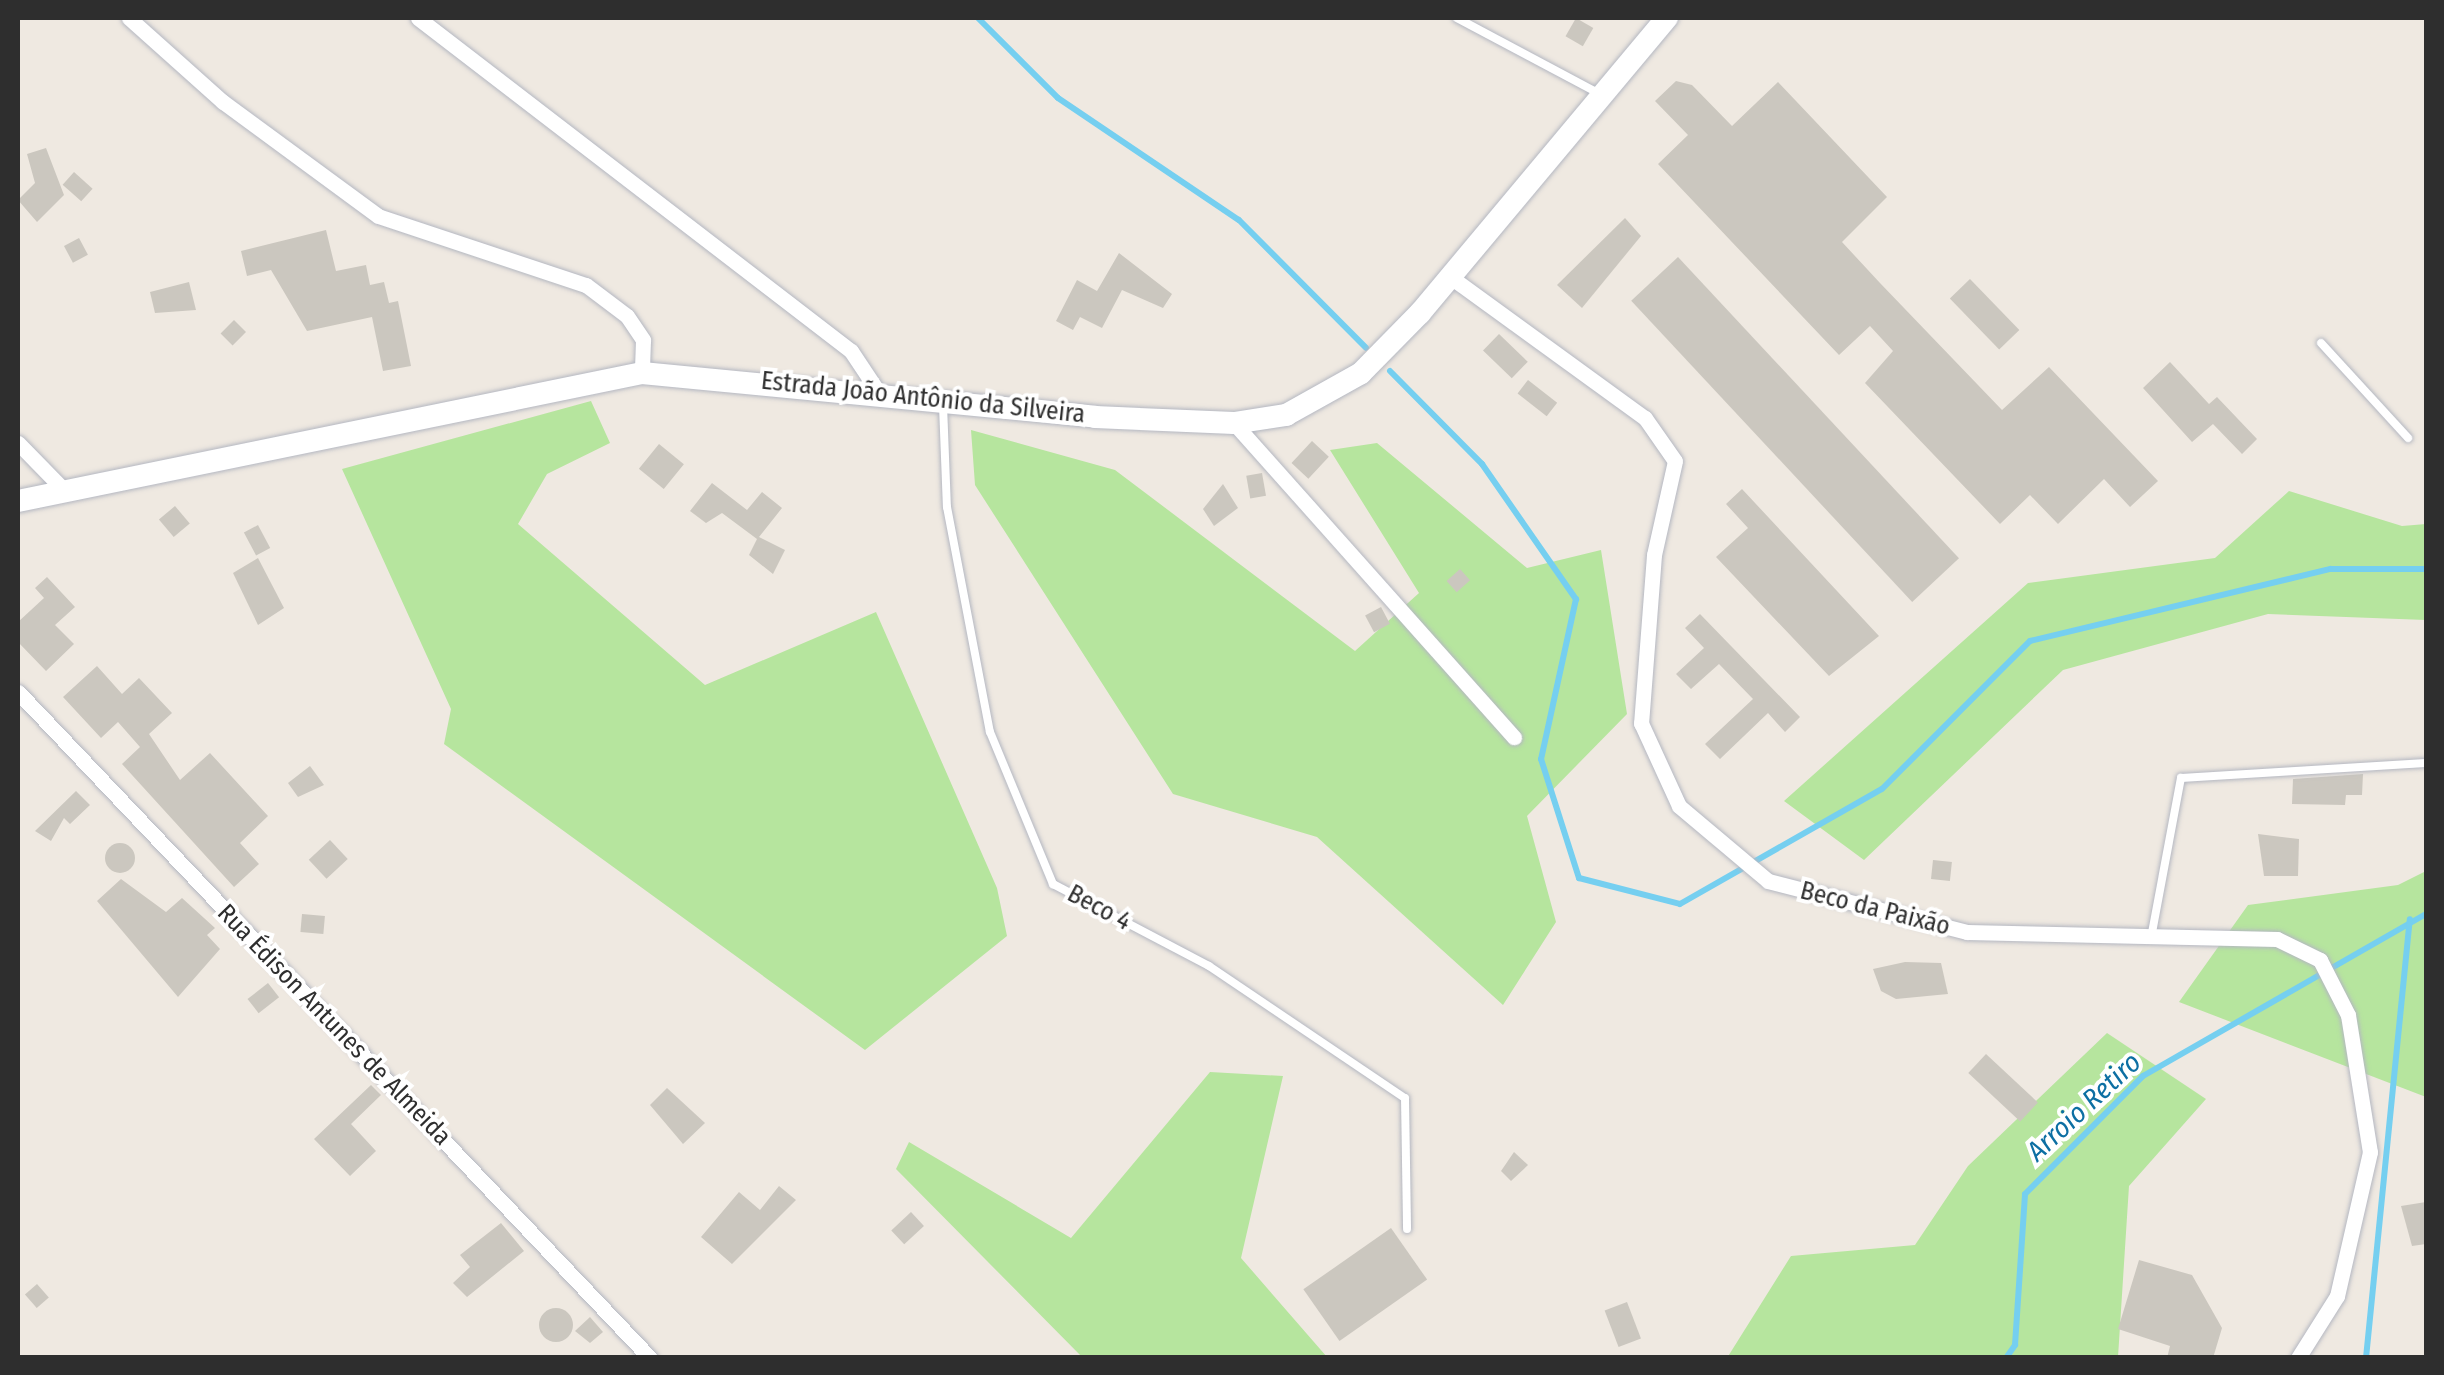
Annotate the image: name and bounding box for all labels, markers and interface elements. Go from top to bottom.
street label: Estrada João Antônio da Silveira [760,366,1086,430]
street label: Beco da Paixão [1797,876,1953,942]
street label: Beco 4 [1062,879,1136,937]
street label: Rua Édison Antunes de Almeida [211,898,457,1152]
water label: Arroio Retiro [2020,1046,2148,1168]

